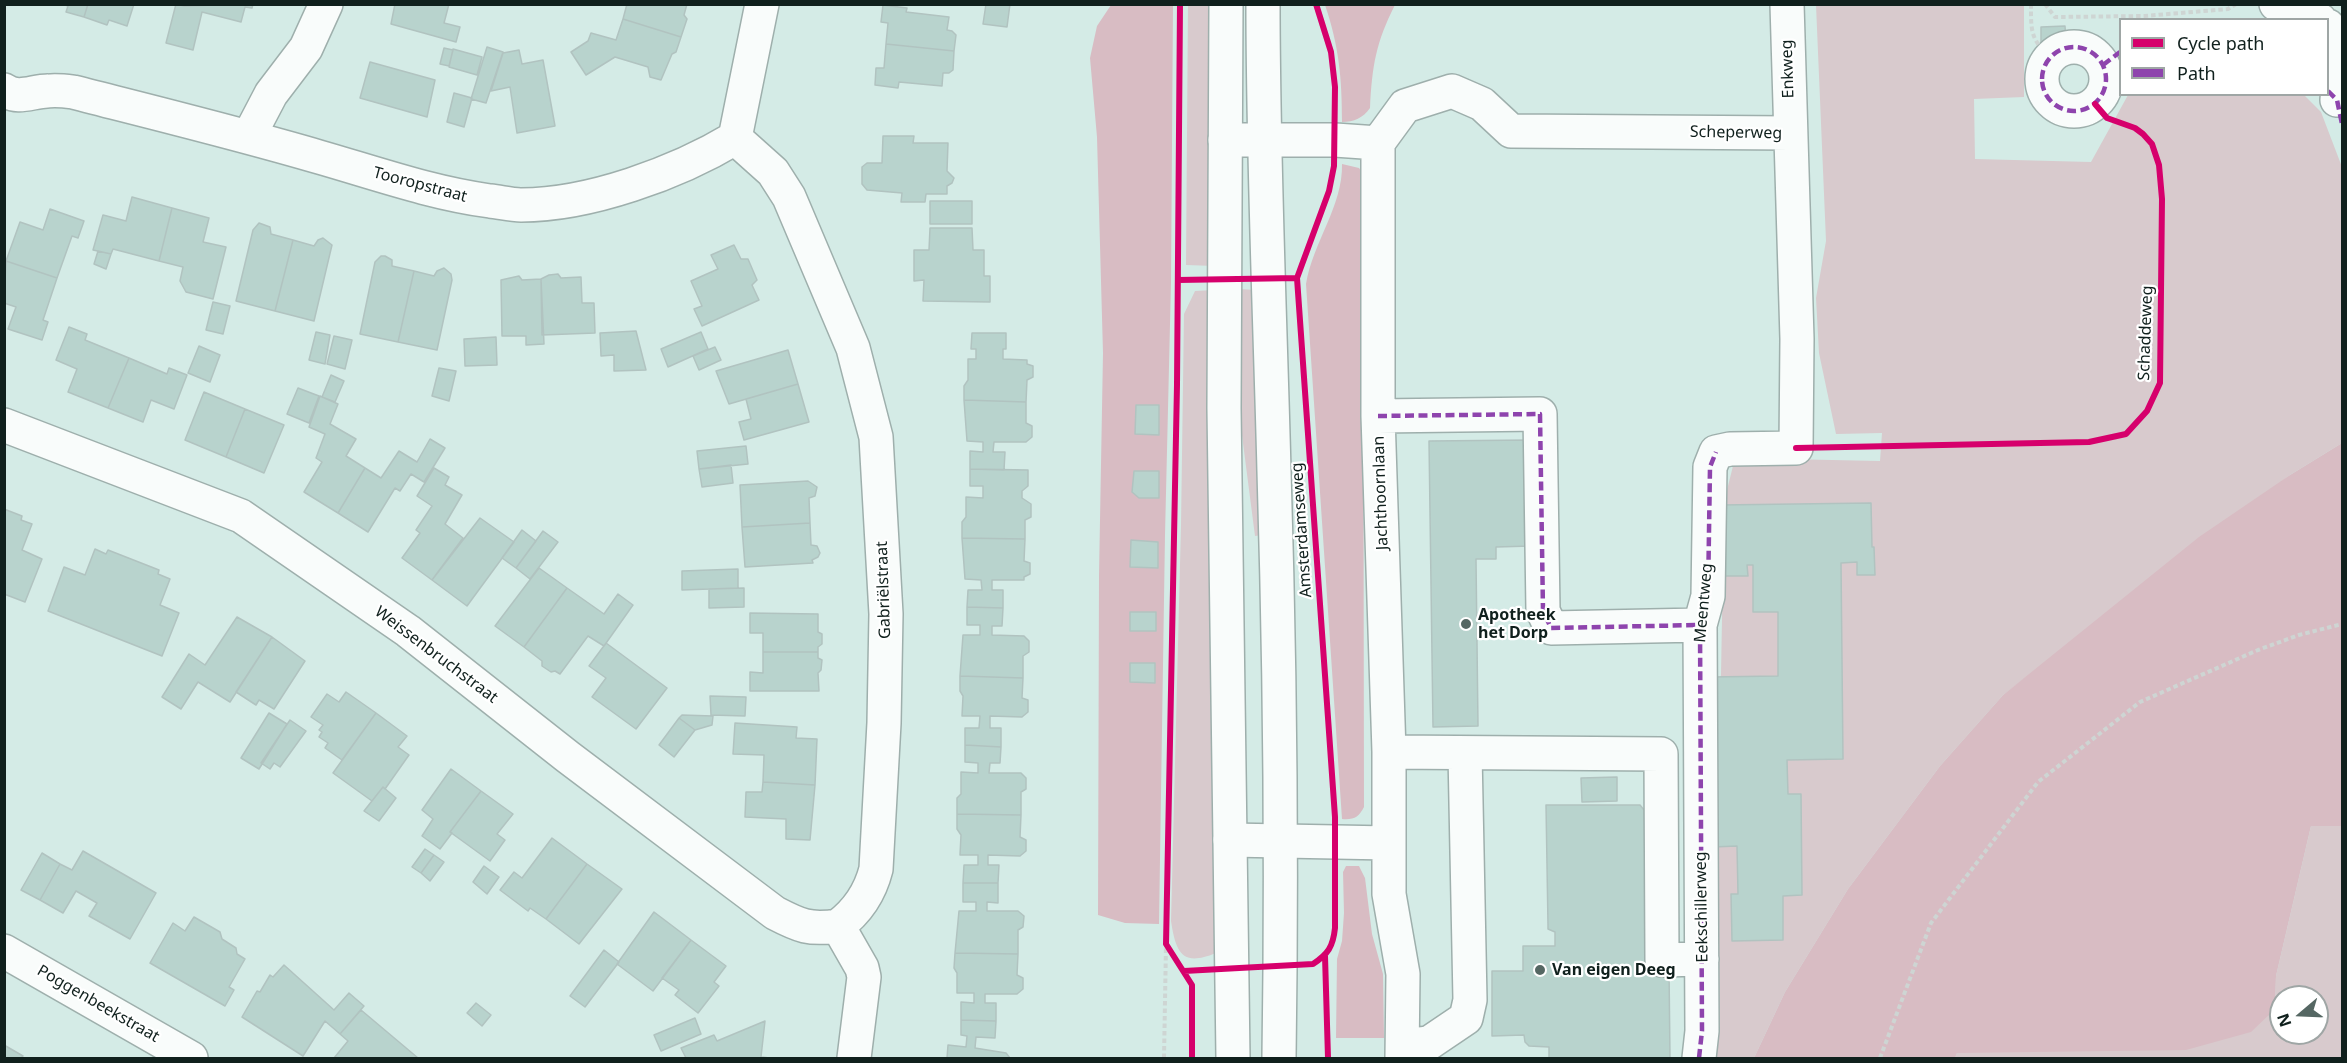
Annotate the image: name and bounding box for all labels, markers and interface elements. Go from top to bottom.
legend [2119,18,2329,96]
text: Cycle path [2177,31,2264,55]
street label: Enkweg [1777,39,1799,99]
text: Path [2177,61,2216,85]
street label: Scheperweg [1690,123,1782,143]
street label: Tooropstraat [371,163,469,207]
street label: Schaddeweg [2135,285,2157,381]
street label: Jachthoornlaan [1369,435,1393,551]
street label: Amsterdamseweg [1288,462,1316,598]
street label: Gabriëlstraat [873,541,895,639]
street label: Meentweg [1691,562,1717,644]
street label: Weissenbruchstraat [371,602,501,708]
place label: Apotheek het Dorp [1478,605,1556,643]
marker: Apotheek het Dorp [1459,617,1473,631]
street label: Eekschillerweg [1691,851,1713,963]
place label: Van eigen Deeg [1552,960,1676,980]
street label: Poggenbeekstraat [34,961,162,1047]
marker: Van eigen Deeg [1533,963,1547,977]
north arrow [2269,985,2329,1045]
text: N [2271,1010,2296,1030]

